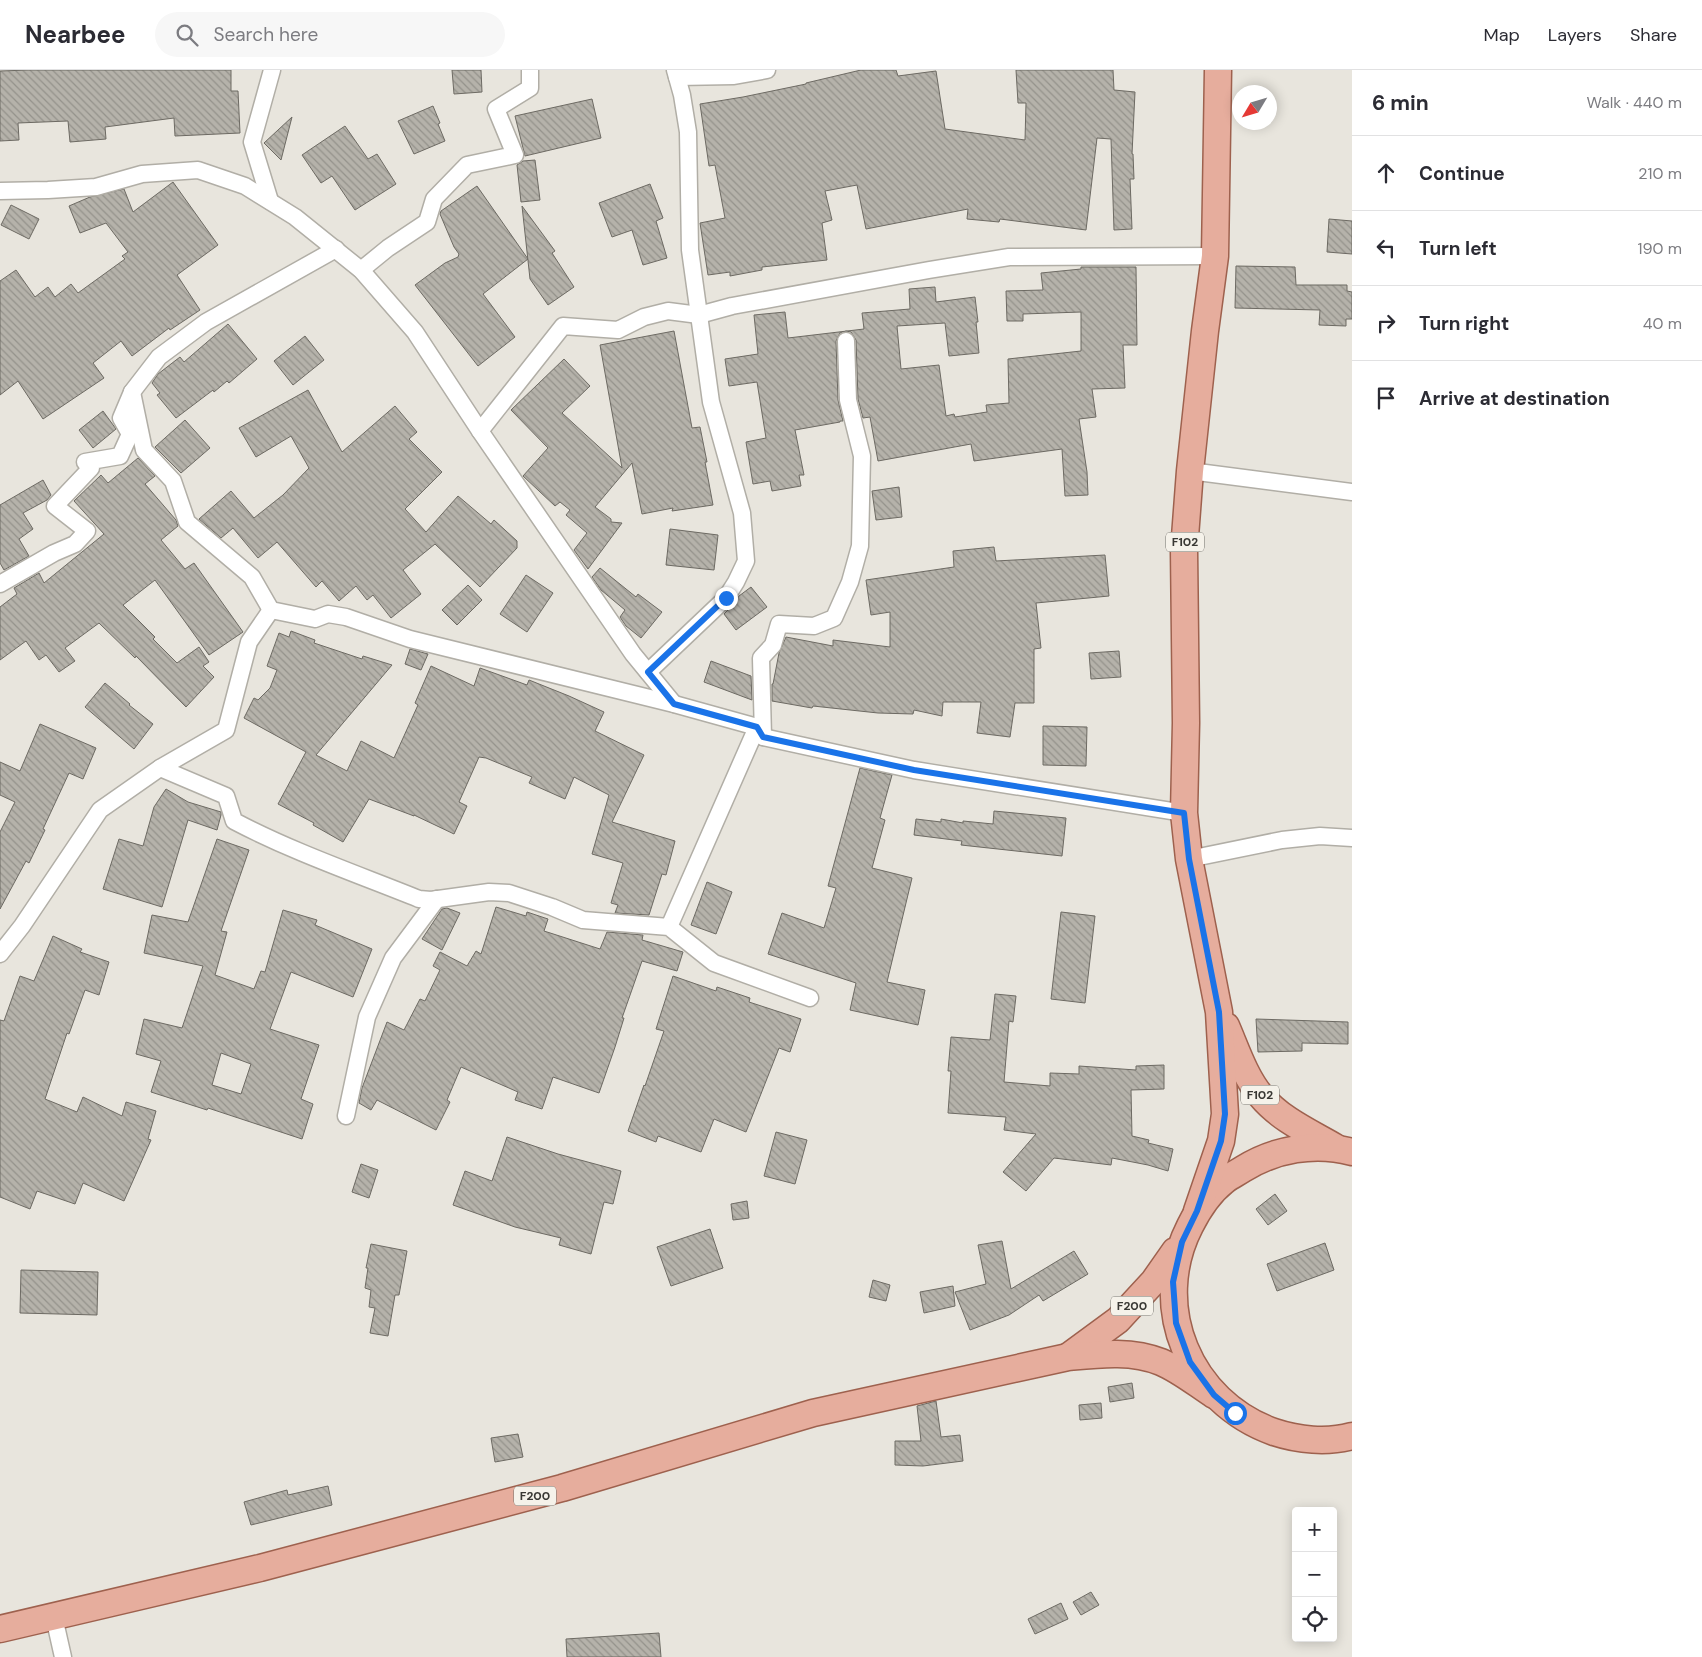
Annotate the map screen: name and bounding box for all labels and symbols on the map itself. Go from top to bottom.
north arrow [1232,85,1277,130]
road number: F102 [1166,532,1204,552]
route end [715,587,738,610]
road number: F102 [1241,1086,1279,1104]
road number: F200 [1111,1296,1153,1316]
route start [1224,1402,1247,1425]
road number: F200 [514,1486,556,1505]

